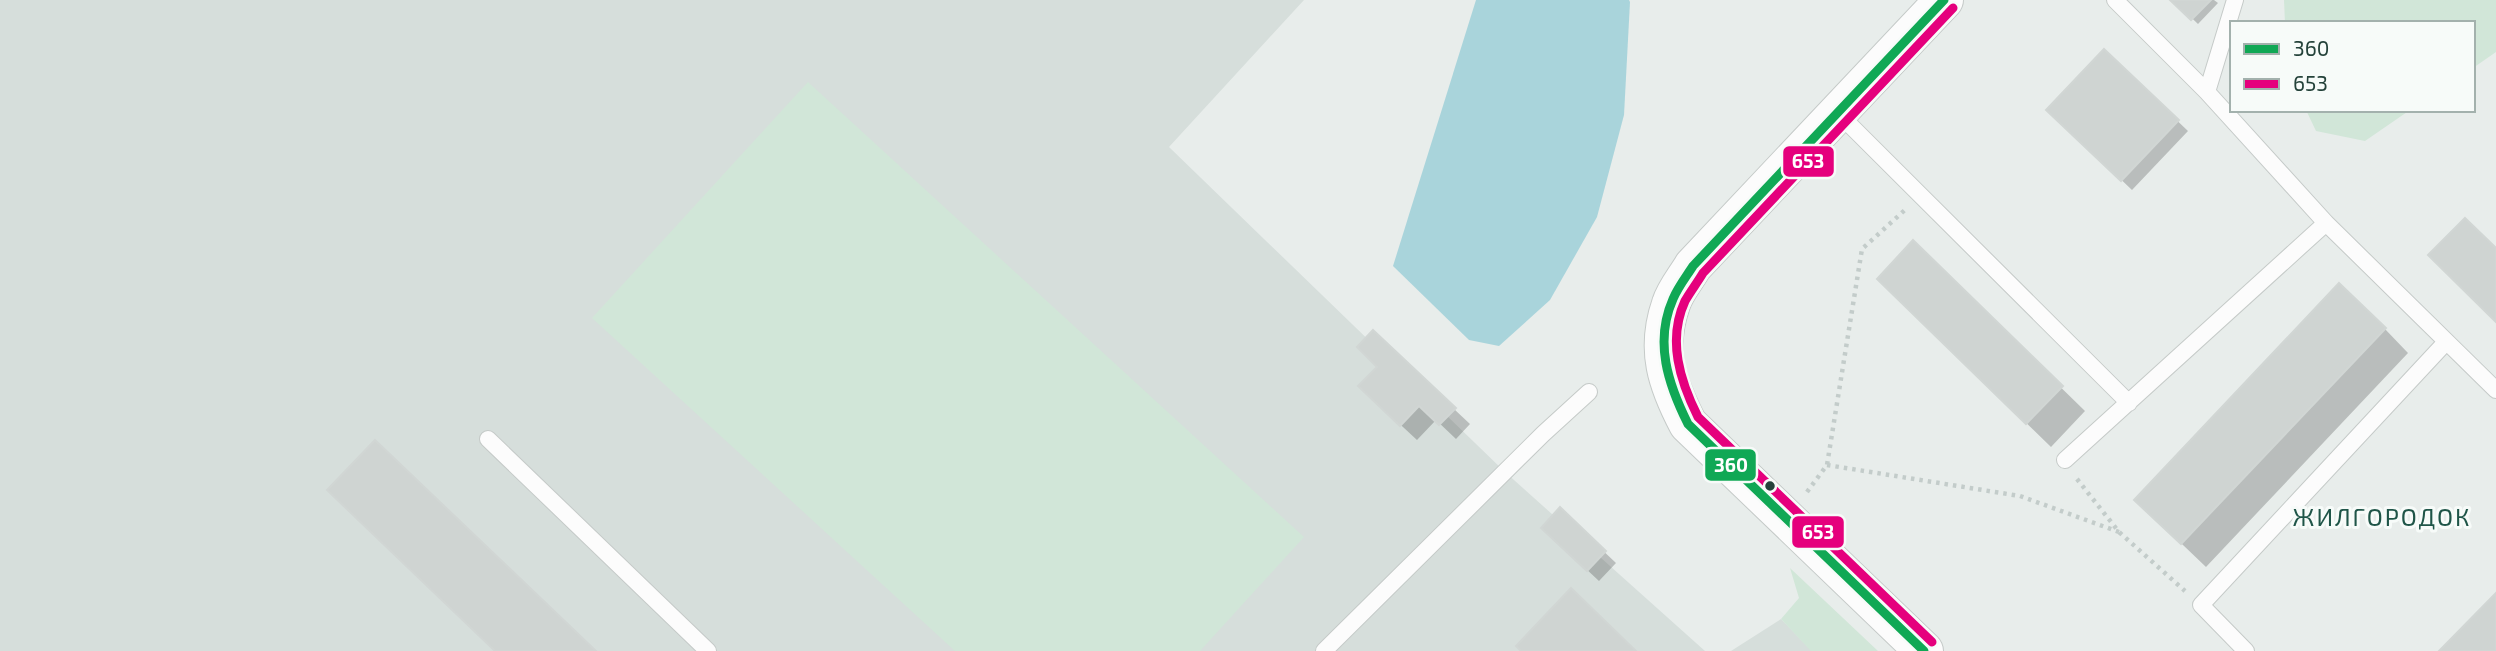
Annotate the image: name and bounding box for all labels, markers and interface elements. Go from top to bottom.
legend [2230,21,2475,112]
text: 360 [2293,35,2329,60]
text: 653 [2293,70,2328,95]
line badge: 653 [1782,145,1835,178]
text: 653 [1792,149,1824,172]
line badge: 360 [1704,448,1757,482]
text: 360 [1714,453,1748,476]
unlabelled marker [1763,479,1777,493]
district label: ЖИЛГОРОДОК [2293,502,2471,531]
line badge: 653 [1791,515,1845,549]
text: 653 [1802,520,1834,543]

